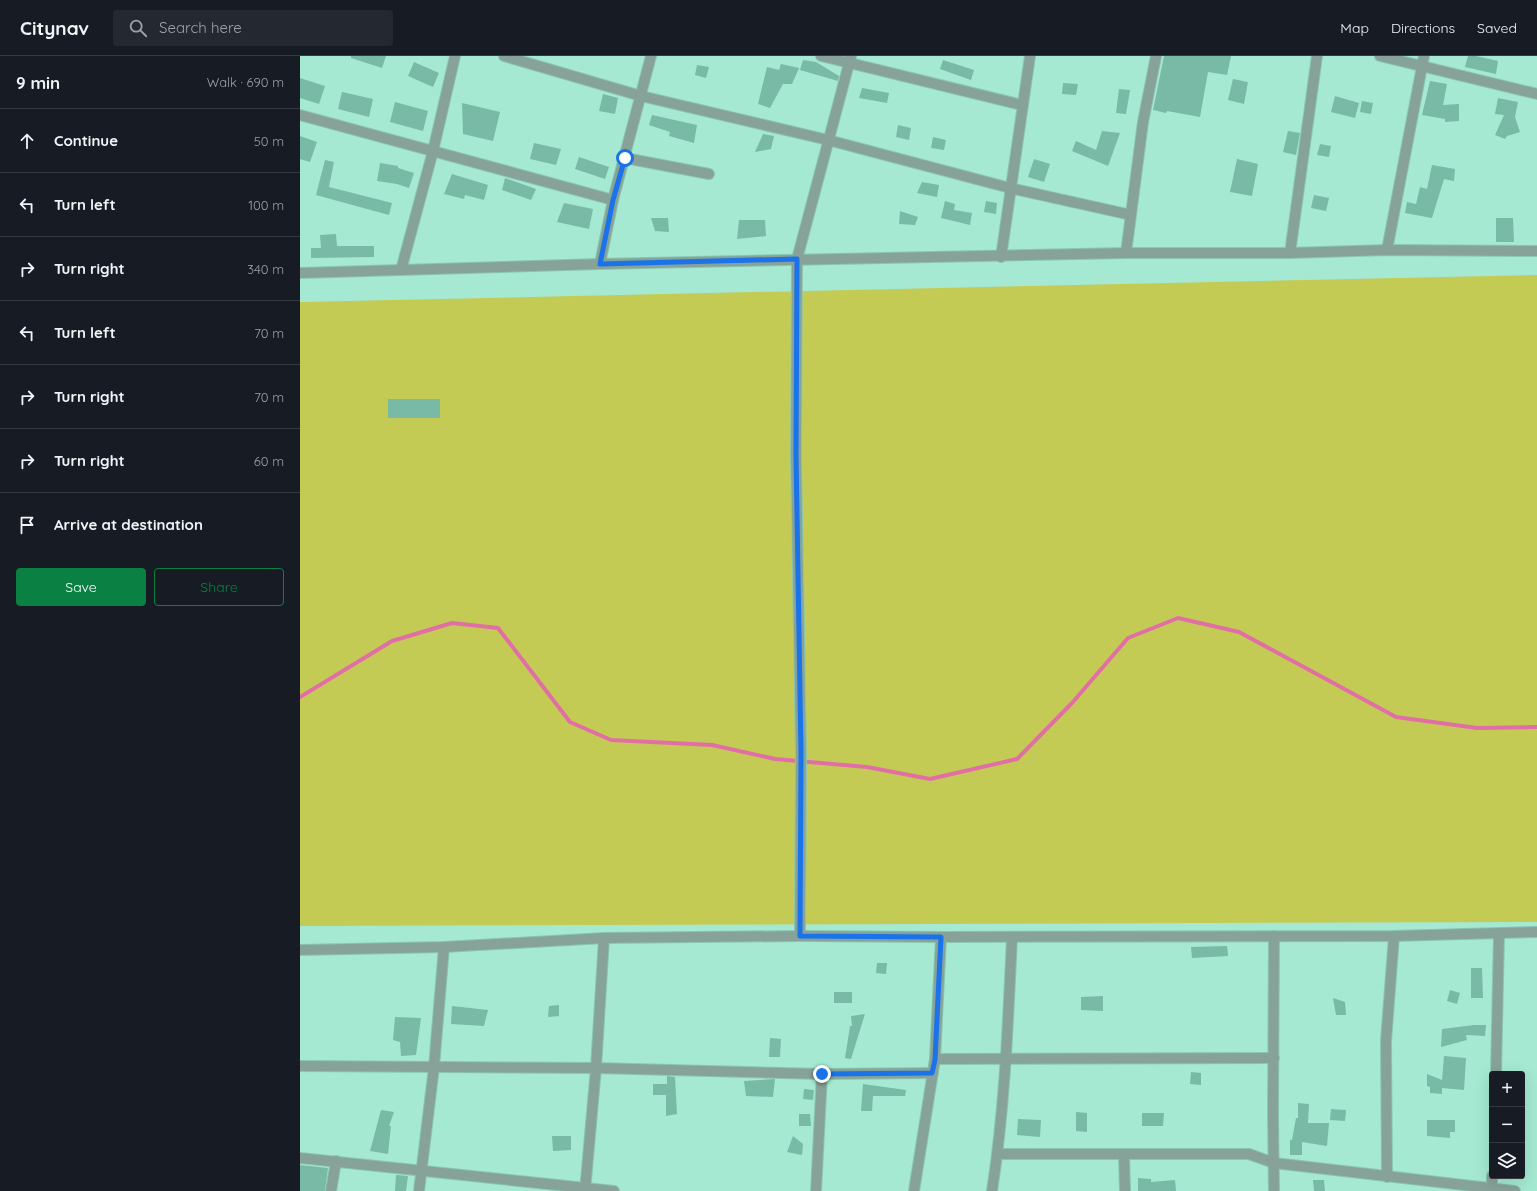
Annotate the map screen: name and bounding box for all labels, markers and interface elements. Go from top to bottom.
search box [113,10,393,46]
text: Citynav [20,16,89,40]
icon: search [127,17,149,39]
text: Search here [159,18,242,37]
text: Map [1340,19,1369,37]
text: Directions [1391,19,1455,37]
text: Saved [1477,19,1517,37]
text: 9 min [16,72,60,93]
text: Walk · 690 m [207,74,284,90]
icon: ahead [16,130,38,152]
text: Continue [54,131,118,150]
text: 50 m [254,133,284,149]
route start [616,149,634,167]
icon: left [16,194,38,216]
text: Turn left [54,195,116,214]
text: 100 m [248,197,284,213]
icon: right [16,258,38,280]
text: Turn right [54,259,125,278]
text: 340 m [247,261,284,277]
icon: left [16,322,38,344]
text: Turn left [54,323,116,342]
text: 70 m [254,325,284,341]
icon: right [16,386,38,408]
text: Turn right [54,387,125,406]
text: 70 m [254,389,284,405]
icon: right [16,450,38,472]
text: Turn right [54,451,125,470]
text: 60 m [254,453,284,469]
icon: arrive [16,514,38,536]
text: Arrive at destination [54,515,203,534]
button: Save [16,568,146,606]
button: Share [154,568,284,606]
route end [813,1065,831,1083]
map controls [1489,1071,1525,1179]
button: + [1489,1071,1525,1107]
button: − [1489,1107,1525,1143]
button: layers [1489,1143,1525,1179]

